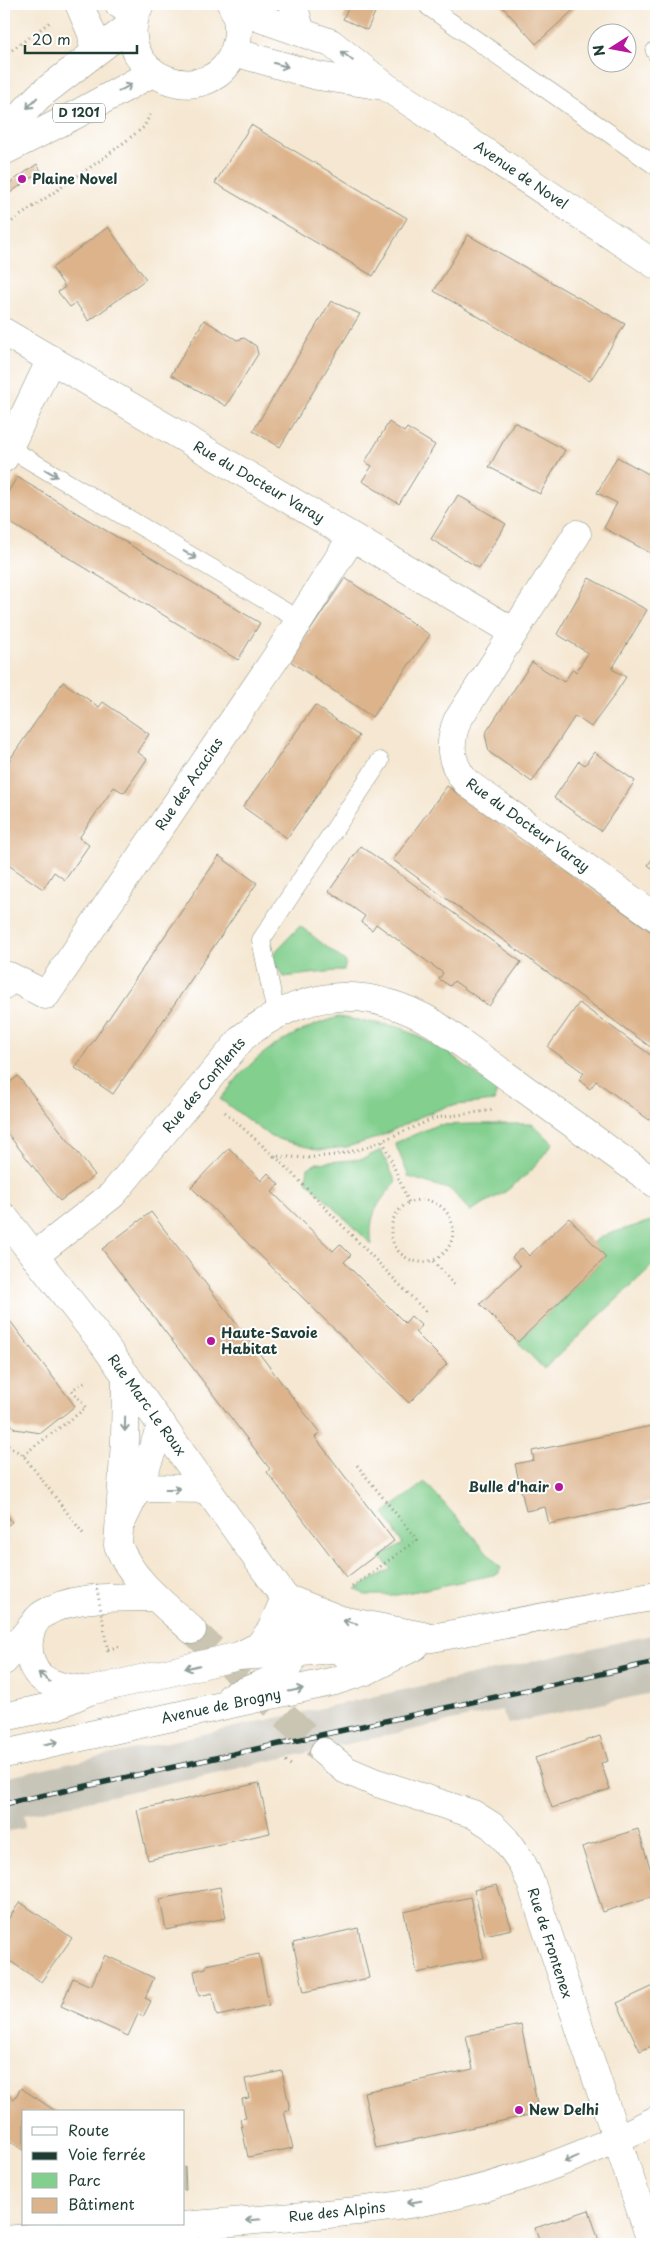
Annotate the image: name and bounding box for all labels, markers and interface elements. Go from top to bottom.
scale bar [25,22,138,54]
north arrow [588,22,638,72]
text: 20 m [32,27,71,50]
text: N [587,43,610,58]
one-way arrow [341,51,354,62]
one-way arrow [273,61,289,71]
one-way arrow [117,83,132,93]
one-way arrow [26,97,38,110]
road number: D 1201 [53,104,105,122]
street label: Avenue de Novel [470,135,572,214]
place label: Plaine Novel [32,168,117,189]
marker: Plaine Novel [16,173,28,185]
street label: Rue du Docteur Varay [190,435,329,528]
one-way arrow [43,468,57,478]
one-way arrow [183,551,197,561]
street label: Rue des Acacias [150,733,228,834]
street label: Rue du Docteur Varay [462,773,594,877]
street label: Rue des Conflents [157,1032,250,1137]
place label: Haute-Savoie Habitat [221,1322,318,1359]
marker: Haute-Savoie Habitat [205,1335,217,1347]
street label: Rue Marc Le Roux [103,1349,192,1460]
one-way arrow [120,1416,130,1432]
place label: Bulle d'hair [469,1476,550,1497]
marker: Bulle d'hair [553,1481,565,1493]
one-way arrow [165,1484,181,1494]
one-way arrow [342,1617,358,1626]
one-way arrow [184,1663,200,1672]
one-way arrow [38,1672,51,1683]
street label: Avenue de Brogny [159,1683,283,1728]
one-way arrow [288,1685,304,1694]
one-way arrow [43,1738,59,1747]
street label: Rue de Frontenex [523,1885,578,2001]
place label: New Delhi [529,2099,599,2120]
marker: New Delhi [513,2104,525,2116]
legend [22,2110,185,2226]
text: Route [68,2118,109,2141]
text: Voie ferrée [68,2142,146,2165]
one-way arrow [564,2155,579,2165]
text: Parc [68,2168,101,2191]
text: Bâtiment [68,2192,135,2215]
street label: Rue des Alpins [288,2196,386,2227]
one-way arrow [407,2197,423,2207]
one-way arrow [245,2216,261,2225]

